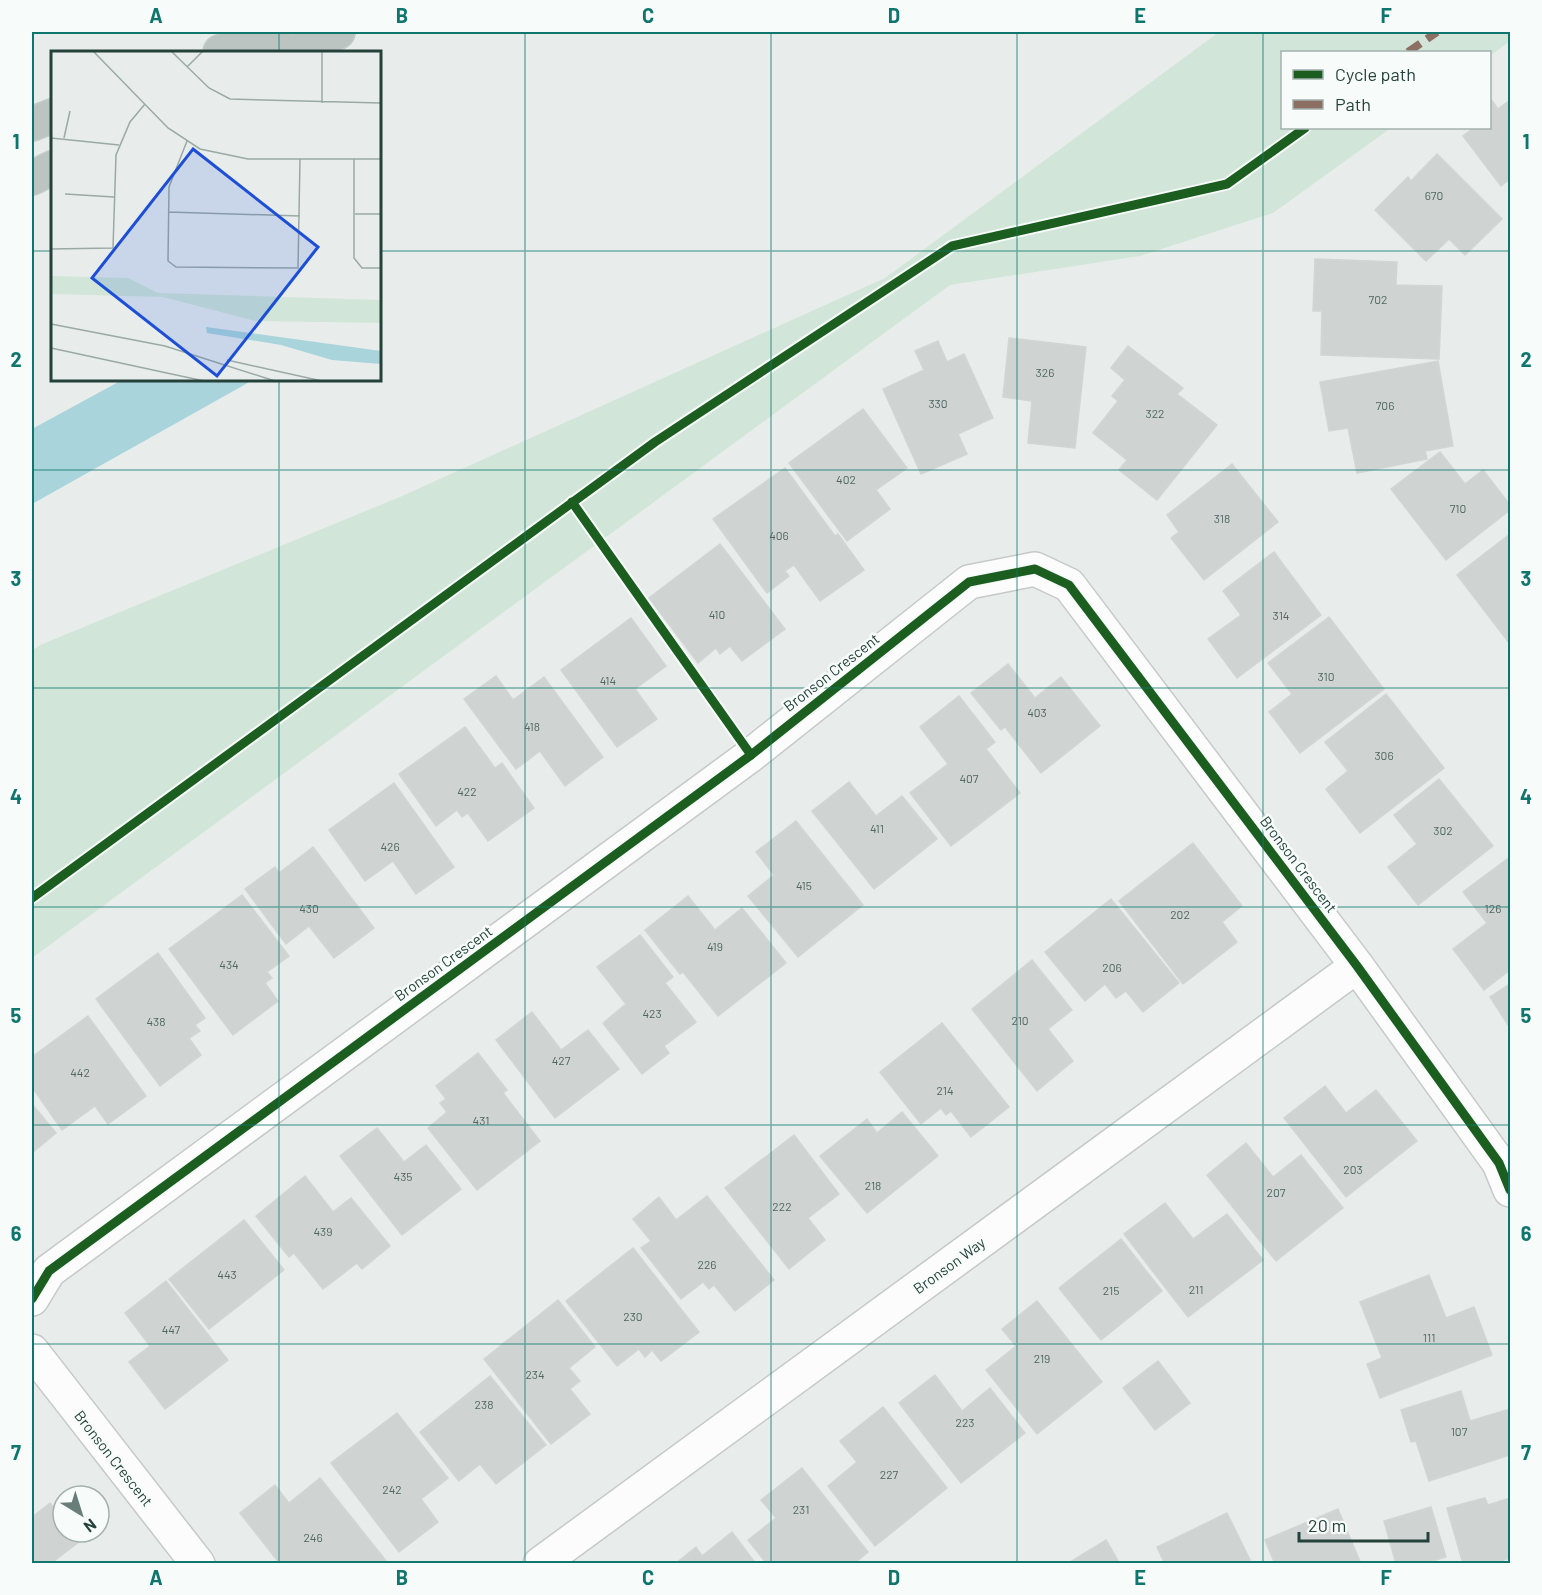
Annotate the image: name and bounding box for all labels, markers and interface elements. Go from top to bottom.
text: A [149,3,163,27]
text: B [396,3,408,27]
text: C [642,3,654,27]
text: D [888,3,900,27]
text: E [1134,3,1146,27]
text: F [1380,3,1392,27]
inset map [51,51,381,381]
legend [1281,51,1491,129]
text: Cycle path [1335,63,1416,85]
text: Path [1335,93,1371,115]
text: 1 [12,129,20,153]
text: 1 [1522,129,1530,153]
house number: 670 [1425,188,1443,202]
house number: 702 [1369,292,1387,306]
text: 2 [10,347,22,371]
text: 2 [1520,347,1532,371]
house number: 326 [1036,365,1054,379]
house number: 330 [928,396,948,410]
house number: 706 [1376,398,1394,412]
house number: 322 [1145,406,1165,420]
house number: 402 [836,472,856,486]
house number: 710 [1450,501,1466,515]
house number: 318 [1214,511,1230,525]
house number: 406 [769,528,789,542]
text: 3 [11,566,21,590]
text: 3 [1521,566,1531,590]
house number: 410 [709,607,725,621]
house number: 314 [1273,608,1289,622]
street label: Bronson Crescent [780,629,882,715]
house number: 310 [1317,669,1335,683]
house number: 414 [600,673,616,687]
house number: 403 [1027,705,1047,719]
house number: 418 [524,719,540,733]
house number: 306 [1374,748,1394,762]
house number: 407 [959,771,979,785]
text: 4 [10,784,22,808]
house number: 422 [457,784,477,798]
text: 4 [1520,784,1532,808]
street label: Bronson Crescent [1257,812,1341,916]
house number: 411 [870,821,884,835]
house number: 302 [1433,823,1453,837]
house number: 426 [380,839,400,853]
house number: 415 [796,878,812,892]
house number: 430 [299,901,319,915]
house number: 126 [1485,901,1501,915]
house number: 202 [1170,907,1190,921]
street label: Bronson Crescent [391,922,495,1004]
house number: 419 [707,939,723,953]
house number: 434 [219,957,239,971]
house number: 206 [1102,960,1122,974]
text: 5 [11,1003,22,1027]
text: 5 [1521,1003,1532,1027]
house number: 423 [642,1006,662,1020]
house number: 210 [1011,1013,1029,1027]
house number: 438 [146,1014,166,1028]
house number: 427 [552,1053,571,1067]
house number: 442 [70,1065,90,1079]
house number: 214 [936,1083,954,1097]
house number: 431 [473,1113,489,1127]
house number: 203 [1343,1162,1363,1176]
house number: 435 [394,1169,412,1183]
house number: 218 [865,1178,881,1192]
house number: 207 [1267,1185,1286,1199]
house number: 222 [772,1199,792,1213]
text: 6 [11,1221,22,1245]
text: 6 [1521,1221,1532,1245]
house number: 439 [313,1224,333,1238]
street label: Bronson Way [910,1233,989,1297]
house number: 226 [697,1257,717,1271]
house number: 443 [217,1267,237,1281]
house number: 211 [1189,1282,1203,1296]
house number: 215 [1103,1283,1119,1297]
house number: 230 [623,1309,643,1323]
house number: 447 [162,1322,181,1336]
house number: 111 [1423,1330,1435,1344]
house number: 219 [1034,1351,1050,1365]
house number: 234 [525,1367,545,1381]
house number: 238 [475,1397,493,1411]
street label: Bronson Crescent [71,1407,157,1509]
house number: 223 [956,1415,974,1429]
house number: 107 [1451,1424,1468,1438]
text: 7 [11,1440,21,1464]
text: 7 [1521,1440,1531,1464]
house number: 227 [880,1467,899,1481]
house number: 242 [382,1482,402,1496]
north arrow [51,1484,111,1544]
house number: 231 [793,1502,809,1516]
scale bar [1299,1505,1428,1543]
text: 20 m [1308,1514,1346,1536]
text: N [81,1515,101,1537]
house number: 246 [303,1530,323,1544]
text: A [149,1565,163,1589]
text: B [396,1565,408,1589]
text: C [642,1565,654,1589]
text: D [888,1565,900,1589]
text: E [1134,1565,1146,1589]
text: F [1380,1565,1392,1589]

